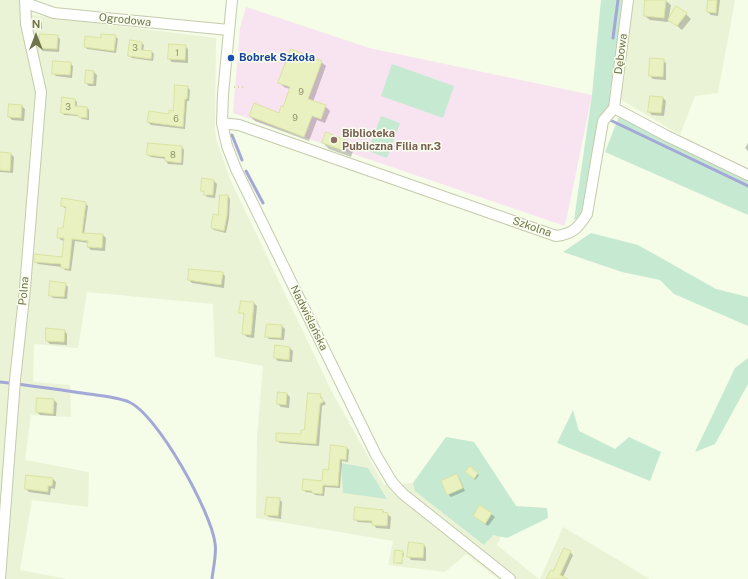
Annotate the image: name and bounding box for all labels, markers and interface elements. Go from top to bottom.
street label: Ogrodowa [98,11,152,29]
north arrow [16,16,56,56]
text: N [32,18,40,30]
street label: Dębowa [612,33,630,75]
house number: 3 [132,43,138,53]
house number: 1 [175,48,179,58]
place label: Bobrek Szkoła [239,51,315,65]
marker: Bobrek Szkoła [226,53,236,63]
house number: 9 [298,87,304,97]
house number: 3 [65,102,71,112]
house number: 9 [292,113,298,123]
house number: 6 [173,114,179,124]
place label: Biblioteka Publiczna Filia nr.3 [342,127,441,153]
marker: Biblioteka Publiczna Filia nr.3 [329,135,339,145]
house number: 8 [170,150,176,160]
street label: Szkolna [511,214,553,240]
street label: Polna [16,276,32,306]
street label: Nadwiślańska [287,283,331,353]

